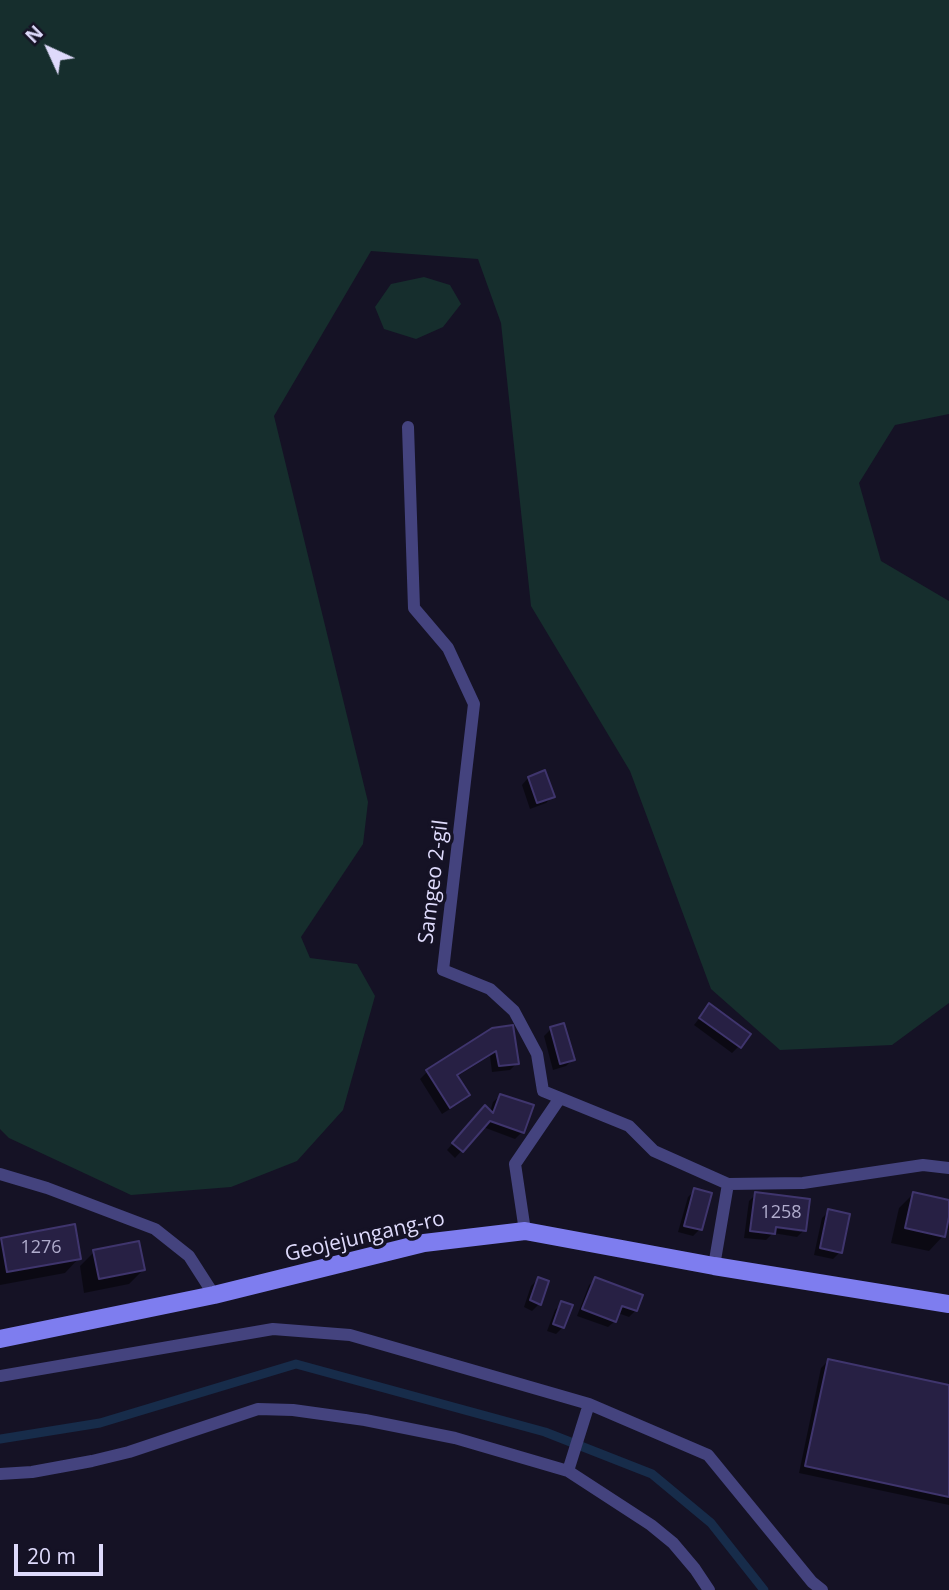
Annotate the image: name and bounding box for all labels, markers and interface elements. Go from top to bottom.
north arrow [14,14,84,84]
text: N [19,20,49,49]
street label: Samgeo 2-gil [414,819,454,945]
house number: 1258 [760,1202,802,1224]
street label: Geojejungang-ro [283,1206,447,1268]
house number: 1276 [20,1237,62,1259]
scale bar [18,1530,107,1574]
text: 20 m [27,1542,76,1570]

